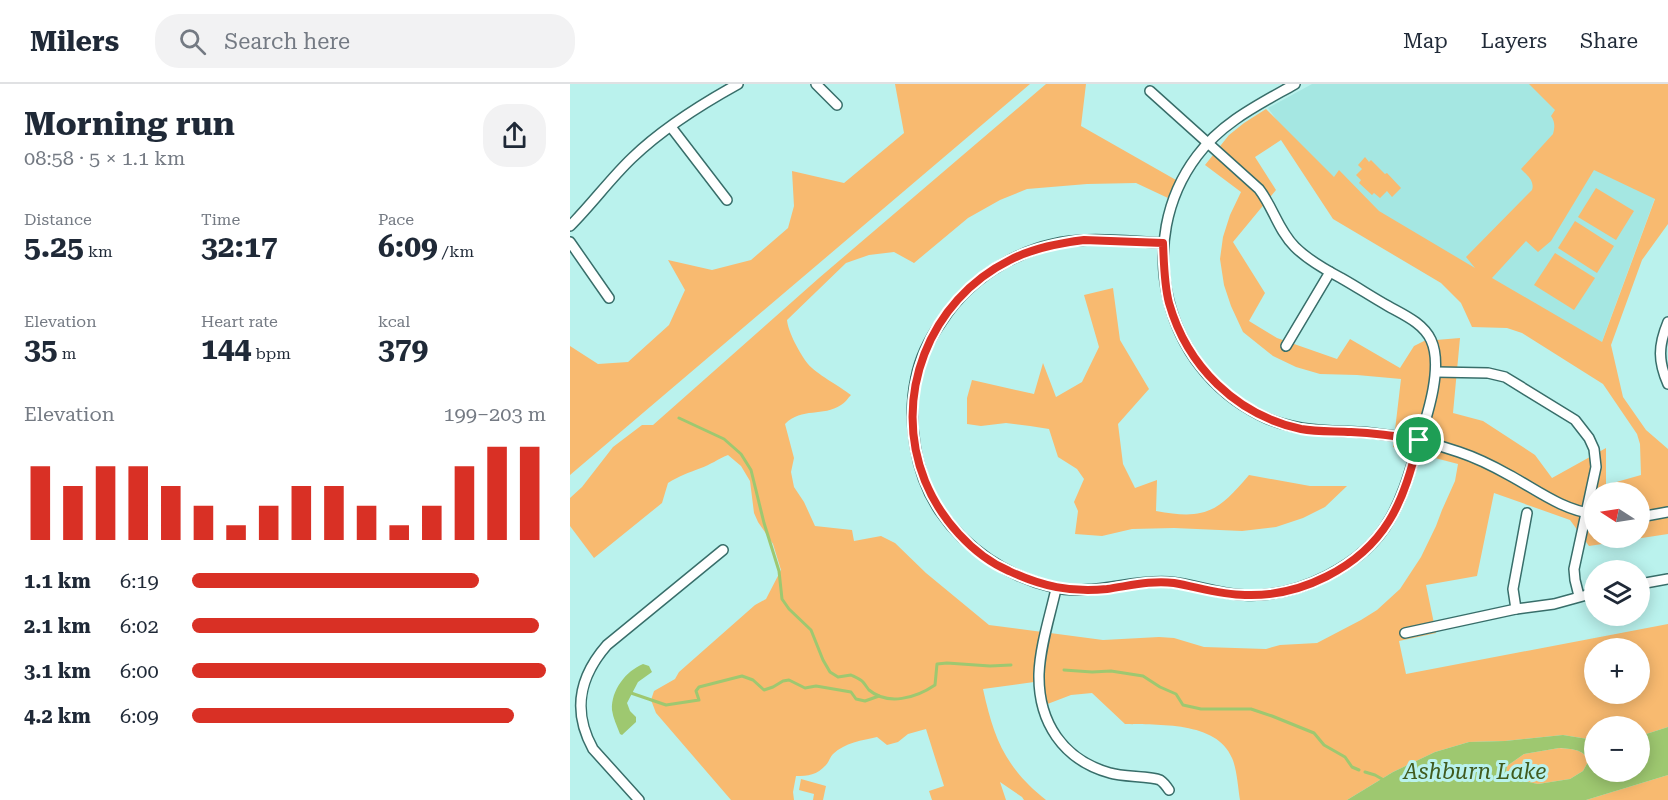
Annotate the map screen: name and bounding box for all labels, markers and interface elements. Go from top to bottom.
search box [155,14,575,68]
text: Milers [30,25,119,58]
icon: search [176,25,209,58]
text: Search here [224,29,350,54]
text: Map [1403,29,1448,53]
text: Layers [1481,29,1547,53]
text: Share [1580,29,1638,53]
text: Morning run [24,104,235,143]
button: share [483,104,546,167]
text: 08:58 · 5 × 1.1 km [24,146,185,170]
text: Distance [24,210,92,229]
text: Time [201,210,240,229]
text: Pace [378,210,414,229]
text: 5.25 [24,229,84,264]
text: 32:17 [201,229,278,264]
text: 6:09 [378,229,438,264]
text: km [84,242,113,261]
text: /km [438,242,474,261]
text: Elevation [24,312,97,331]
text: Heart rate [201,312,278,331]
text: kcal [378,312,410,331]
text: 35 [24,331,58,366]
text: 144 [201,331,251,366]
text: 379 [378,331,428,366]
text: m [58,344,76,363]
text: bpm [251,344,291,363]
text: Elevation [24,402,115,426]
text: 199–203 m [443,402,546,426]
pin [1393,414,1444,465]
icon: arrive [1402,423,1435,456]
north arrow [1584,482,1650,548]
map controls [1584,482,1650,782]
button: layers [1584,560,1650,626]
text: 1.1 km [24,569,91,593]
text: 6:19 [120,569,159,593]
text: 2.1 km [24,614,91,638]
text: 6:02 [120,614,159,638]
button: + [1584,638,1650,704]
text: 3.1 km [24,659,91,683]
text: 6:00 [120,659,159,683]
text: 4.2 km [24,704,91,728]
text: 6:09 [120,704,159,728]
button: − [1584,716,1650,782]
water label: Ashburn Lake [1402,759,1546,784]

